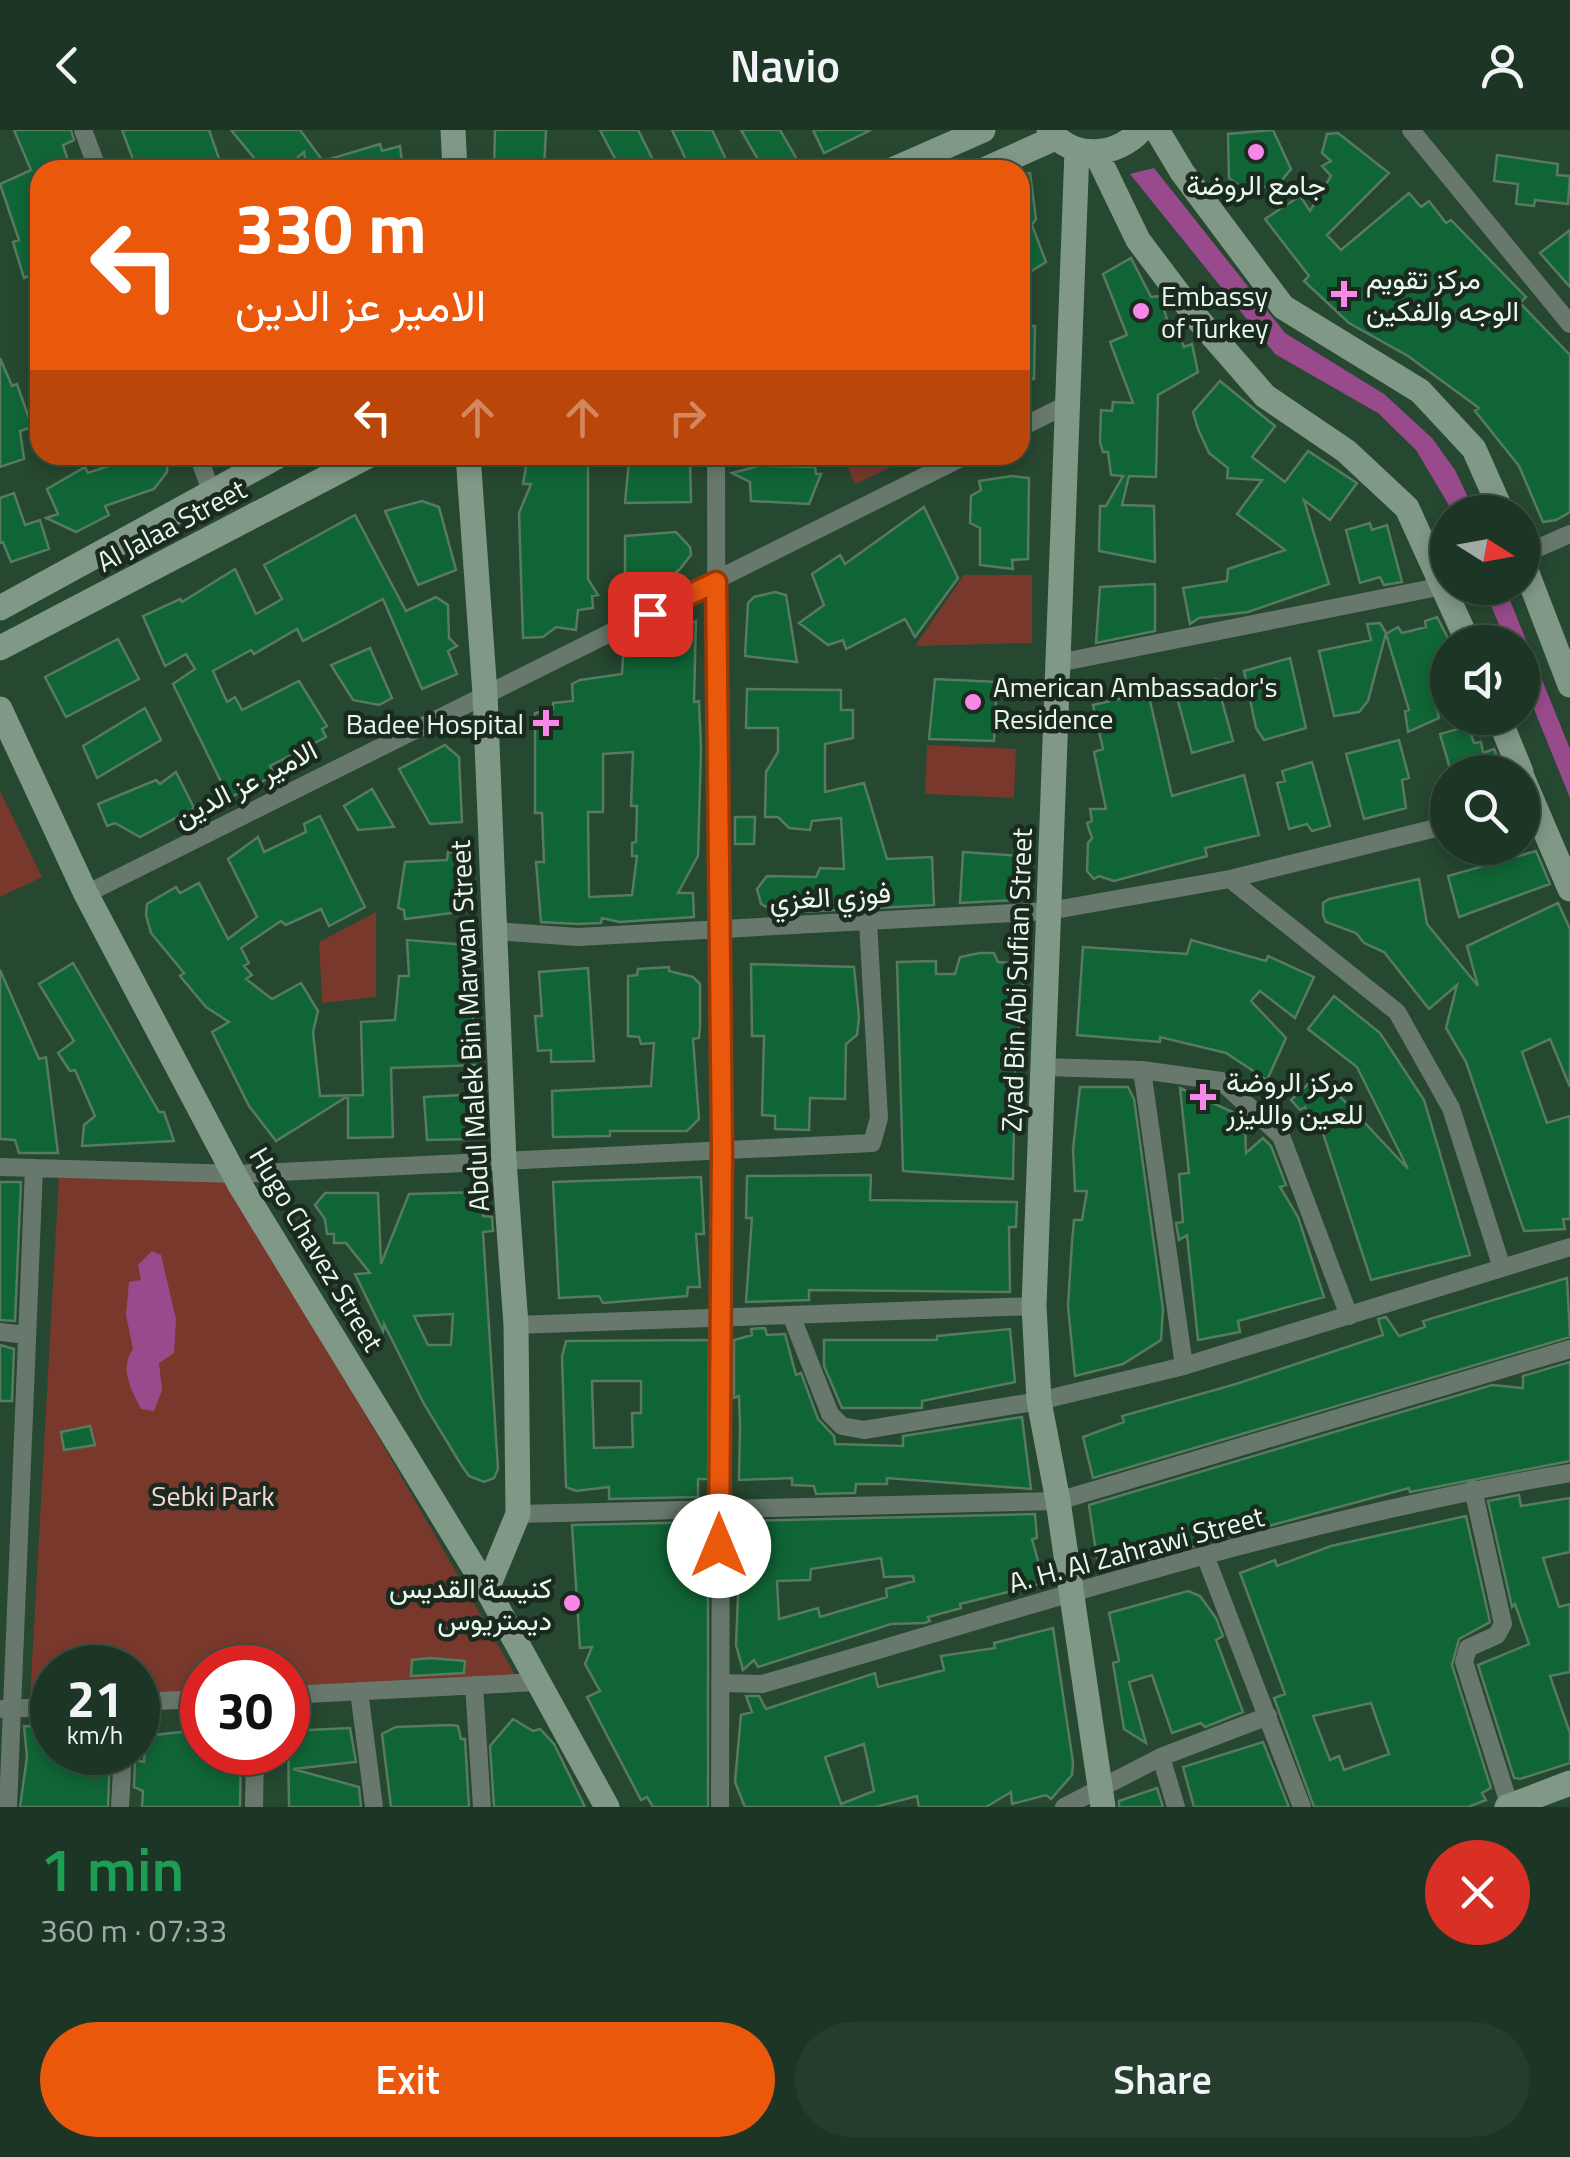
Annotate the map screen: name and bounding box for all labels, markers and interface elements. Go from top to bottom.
text: Navio [730,31,840,99]
icon: back [40,38,95,93]
icon: person [1475,38,1530,93]
marker: جامع الروضة [1245,141,1267,163]
place label: جامع الروضة [1186,163,1326,206]
text: 330 m [235,174,427,280]
icon: left [70,200,200,330]
place label: مركز تقويم الوجه والفكين [1366,257,1519,332]
text: الامير عز الدين [235,270,486,338]
place label: Embassy of Turkey [1161,274,1269,349]
marker: مركز تقويم الوجه والفكين [1331,281,1357,307]
marker: Embassy of Turkey [1130,300,1152,322]
icon: left [345,390,400,445]
icon: ahead [450,390,505,445]
icon: ahead [555,390,610,445]
icon: right [660,390,715,445]
street label: Al Jalaa Street [88,467,254,583]
north arrow [1430,495,1540,605]
map controls [1430,495,1540,865]
pin [608,572,693,657]
icon: arrive [623,587,678,642]
button: sound [1430,625,1540,735]
place label: American Ambassador's Residence [993,665,1277,740]
marker: American Ambassador's Residence [962,691,984,713]
place label: Badee Hospital [346,702,524,745]
marker: Badee Hospital [533,710,559,736]
street label: الامير عز الدين [166,728,324,838]
button: search [1430,755,1540,865]
street label: Zyad Bin Abi Sufian Street [989,827,1043,1133]
street label: Abdul Malek Bin Marwan Street [438,839,500,1213]
street label: فوزي الغزي [768,870,892,924]
place label: مركز الروضة للعين والليزر [1225,1060,1363,1135]
marker: مركز الروضة للعين والليزر [1190,1084,1216,1110]
street label: Hugo Chavez Street [239,1139,395,1360]
park label: Sebki Park [151,1474,275,1517]
position arrow [667,1494,771,1598]
street label: A. H. Al Zahrawi Street [1003,1494,1269,1604]
place label: كنيسة القديس ديمتريوس [389,1566,552,1641]
marker: كنيسة القديس ديمتريوس [561,1592,583,1614]
speed limit sign: 30 [180,1645,310,1775]
text: 21 [67,1660,123,1736]
text: km/h [67,1716,123,1754]
text: 1 min [40,1823,184,1914]
button: close [1425,1840,1530,1945]
text: 360 m · 07:33 [40,1906,227,1954]
button: Exit [40,2022,775,2137]
button: Share [795,2022,1530,2137]

